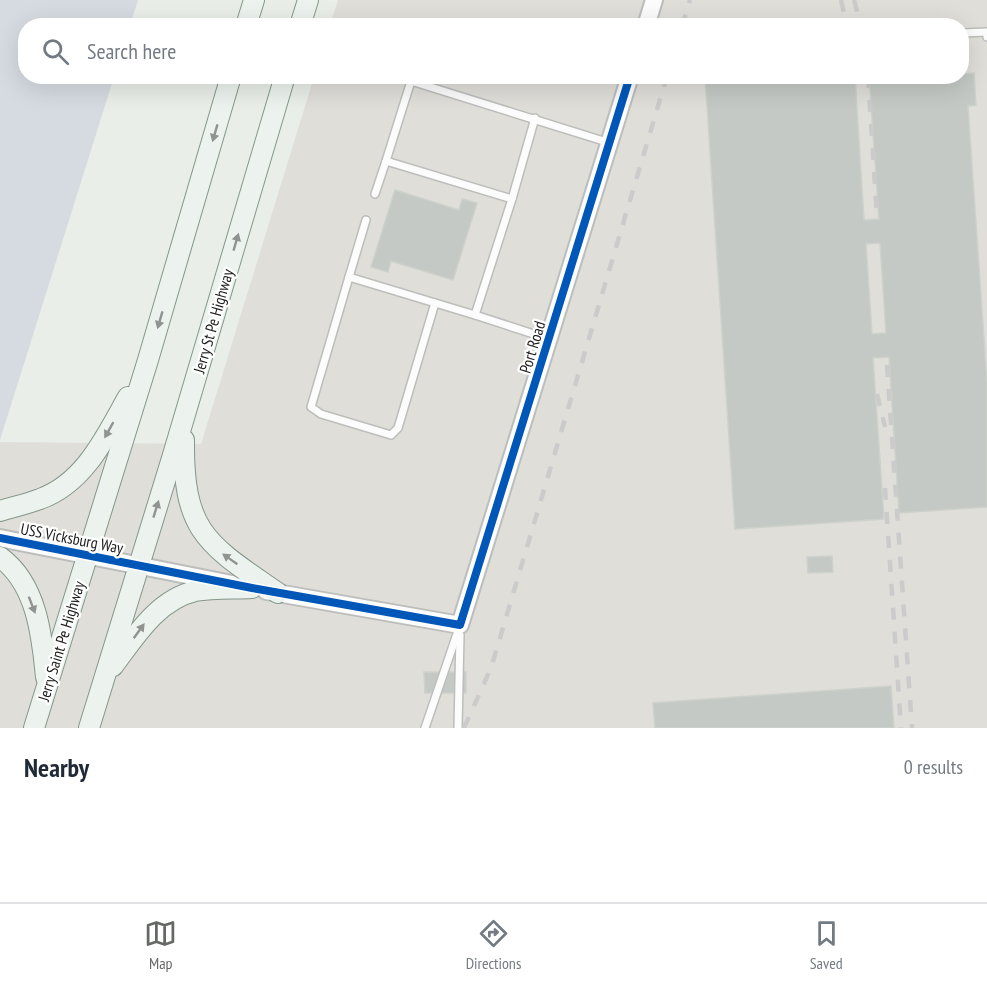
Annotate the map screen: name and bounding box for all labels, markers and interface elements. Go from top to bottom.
search box [18,18,969,84]
icon: search [39,35,72,68]
text: Search here [87,37,176,65]
one-way arrow [210,124,219,142]
one-way arrow [232,233,242,251]
street label: Jerry St Pe Highway [188,267,237,376]
one-way arrow [155,311,164,329]
street label: Port Road [515,318,549,376]
one-way arrow [104,422,114,439]
one-way arrow [152,500,161,518]
street label: USS Vicksburg Way [19,518,125,558]
one-way arrow [222,553,238,565]
street label: Jerry Saint Pe Highway [33,579,89,704]
one-way arrow [28,596,37,614]
one-way arrow [133,623,145,639]
text: Nearby [24,751,89,784]
text: 0 results [904,754,963,780]
tab: Map [144,917,177,973]
tab: Directions [466,917,521,973]
tab: Saved [810,917,843,973]

